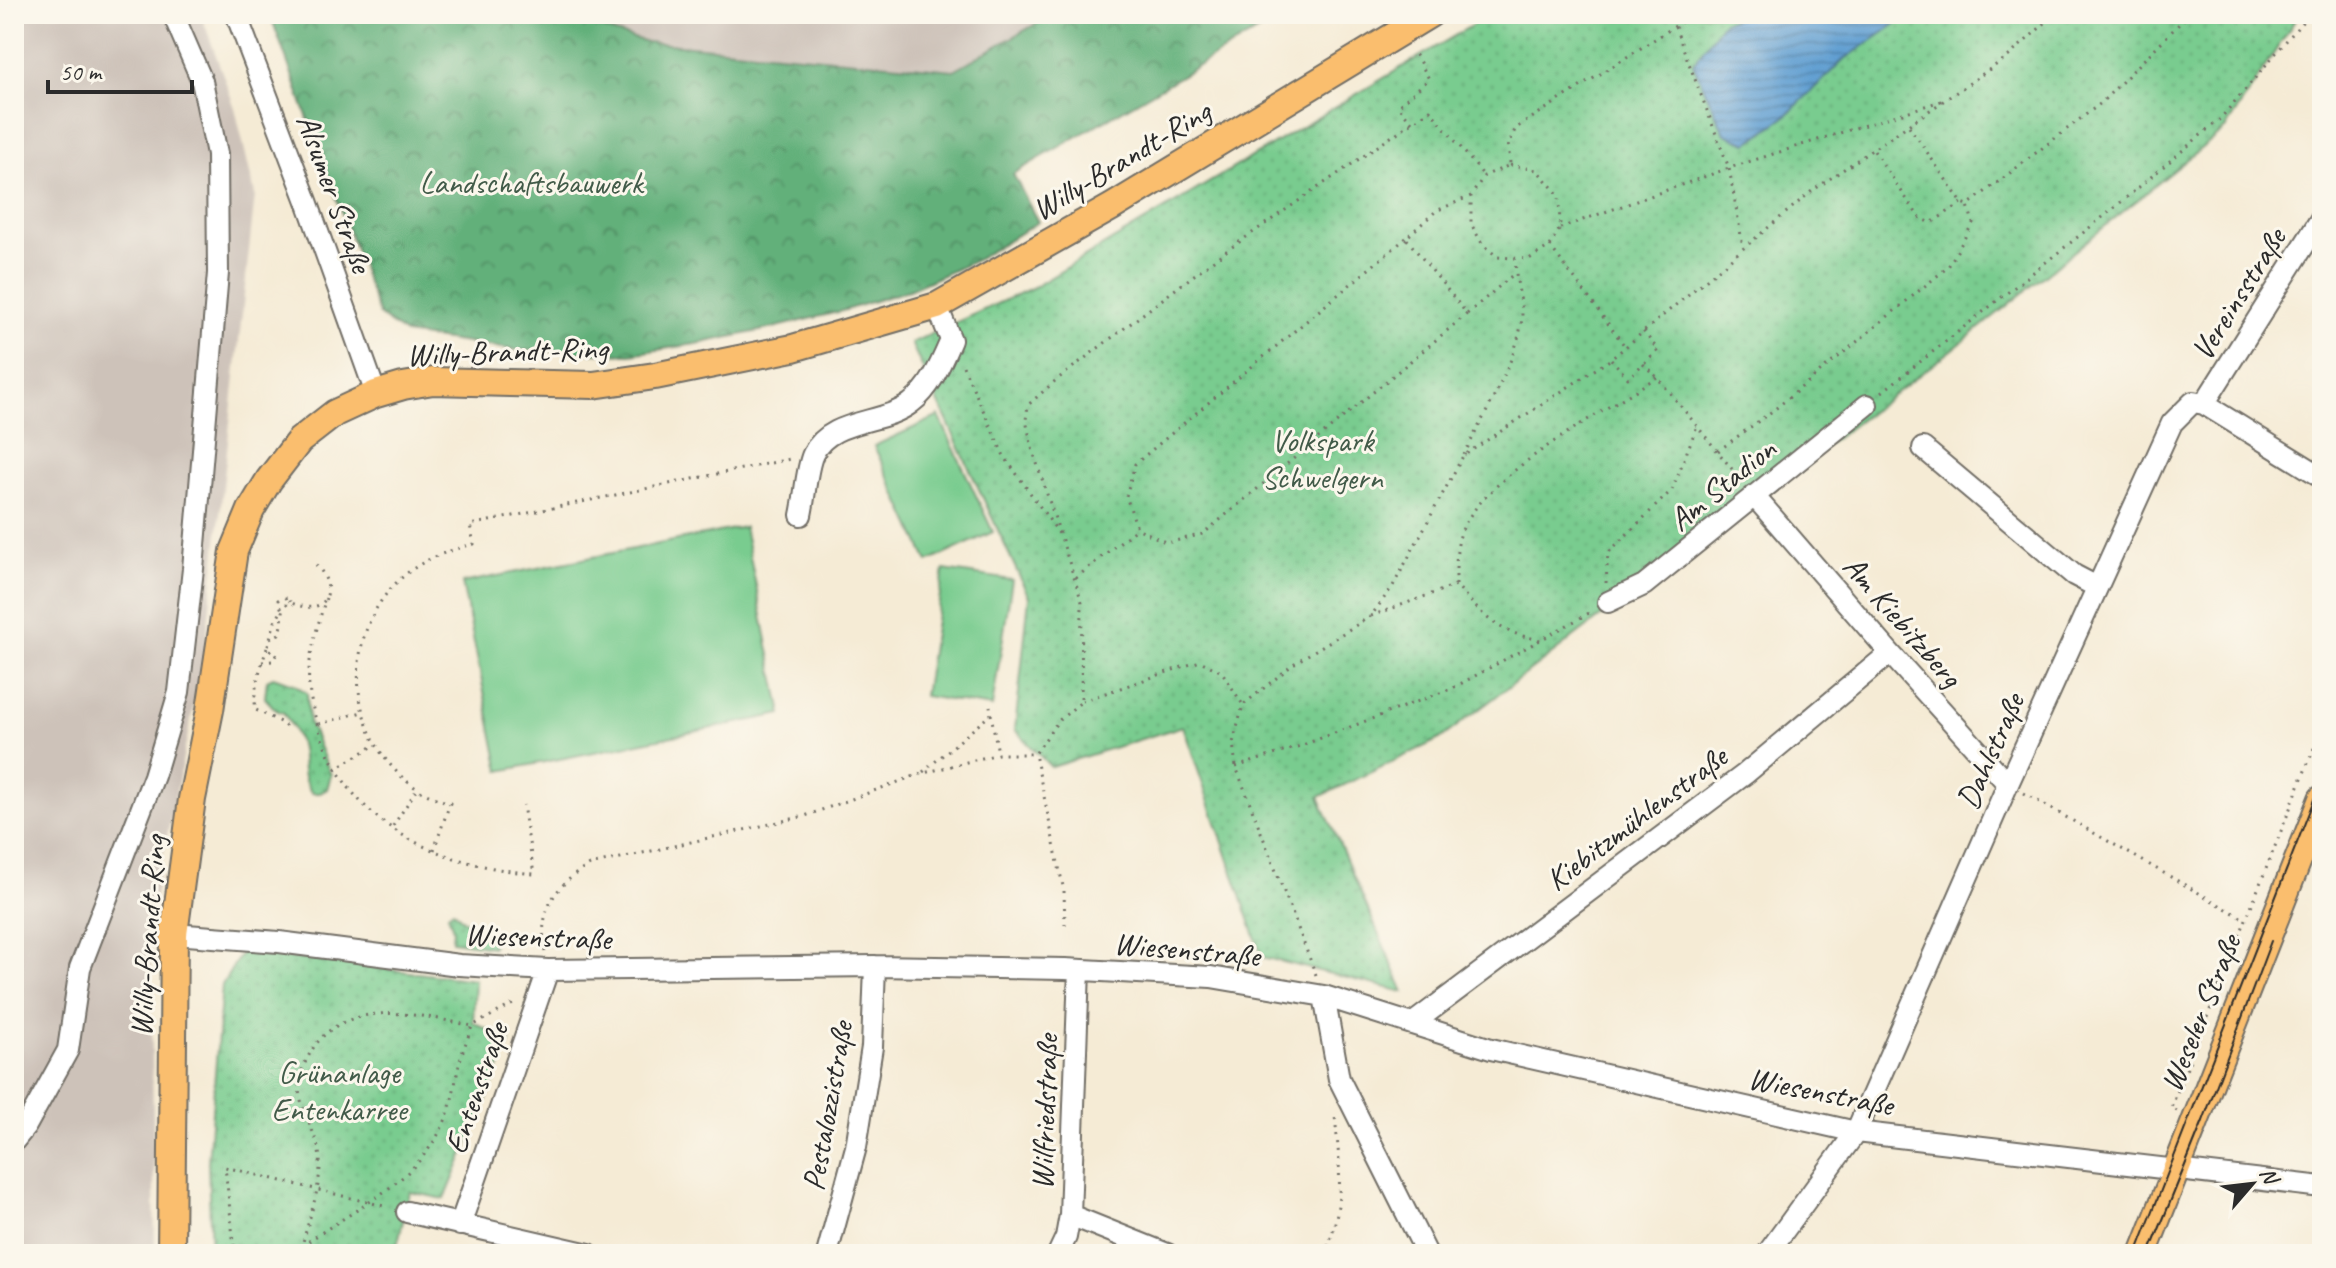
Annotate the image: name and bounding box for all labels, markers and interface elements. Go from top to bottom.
scale bar [48,44,192,94]
text: 50 m [60,57,103,87]
street label: Willy-Brandt-Ring [1025,90,1220,230]
street label: Alsumer Straße [287,108,383,280]
park label: Landschaftsbauwerk [420,162,645,203]
street label: Vereinsstraße [2182,218,2297,368]
street label: Willy-Brandt-Ring [406,327,611,375]
park label: Volkspark Schwelgern [1261,420,1384,498]
street label: Am Stadion [1660,428,1785,540]
street label: Am Kiebitzberg [1834,547,1972,697]
street label: Dahlstraße [1947,685,2035,815]
street label: Kiebitzmühlenstraße [1537,735,1737,900]
street label: Willy-Brandt-Ring [120,832,175,1038]
street label: Wiesenstraße [464,913,614,960]
street label: Wiesenstraße [1112,923,1264,977]
street label: Weseler Straße [2150,926,2251,1098]
street label: Entenstraße [435,1015,519,1159]
street label: Pestalozzistraße [792,1016,863,1194]
street label: Wilfriedstraße [1021,1031,1068,1190]
park label: Grünanlage Entenkarree [271,1052,409,1130]
street label: Wiesenstraße [1745,1057,1899,1126]
north arrow [2212,1144,2292,1224]
text: N [2253,1162,2286,1191]

